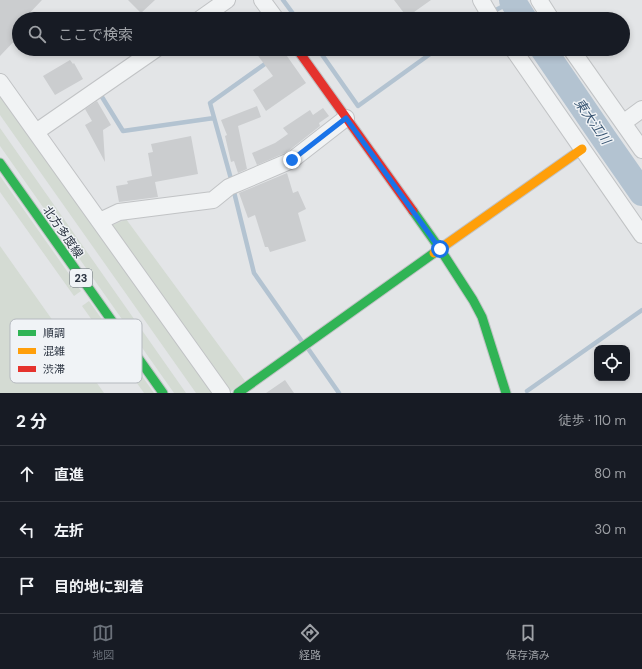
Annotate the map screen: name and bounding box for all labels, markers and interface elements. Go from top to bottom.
search box [12,12,630,56]
icon: search [26,23,48,45]
text: ここで検索 [58,25,133,45]
water label: 東大江川 [571,95,616,149]
route end [283,151,301,169]
street label: 北方多度線 [39,203,87,261]
route start [431,240,449,258]
road number: 23 [70,269,92,287]
legend [10,319,142,383]
text: 順調 [43,326,65,340]
text: 混雑 [43,344,65,358]
map controls [594,345,630,381]
button: locate [594,345,630,381]
text: 渋滞 [43,362,65,376]
text: 2 分 [16,410,47,432]
text: 徒歩 · 110 m [558,412,626,429]
icon: ahead [16,463,38,485]
text: 直進 [54,465,84,485]
text: 80 m [594,465,626,482]
icon: left [16,519,38,541]
text: 左折 [54,521,84,541]
text: 30 m [594,521,626,538]
icon: arrive [16,575,38,597]
text: 目的地に到着 [54,577,144,597]
tab: 地図 [92,622,114,662]
tab: 経路 [299,622,321,662]
tab: 保存済み [506,622,550,662]

